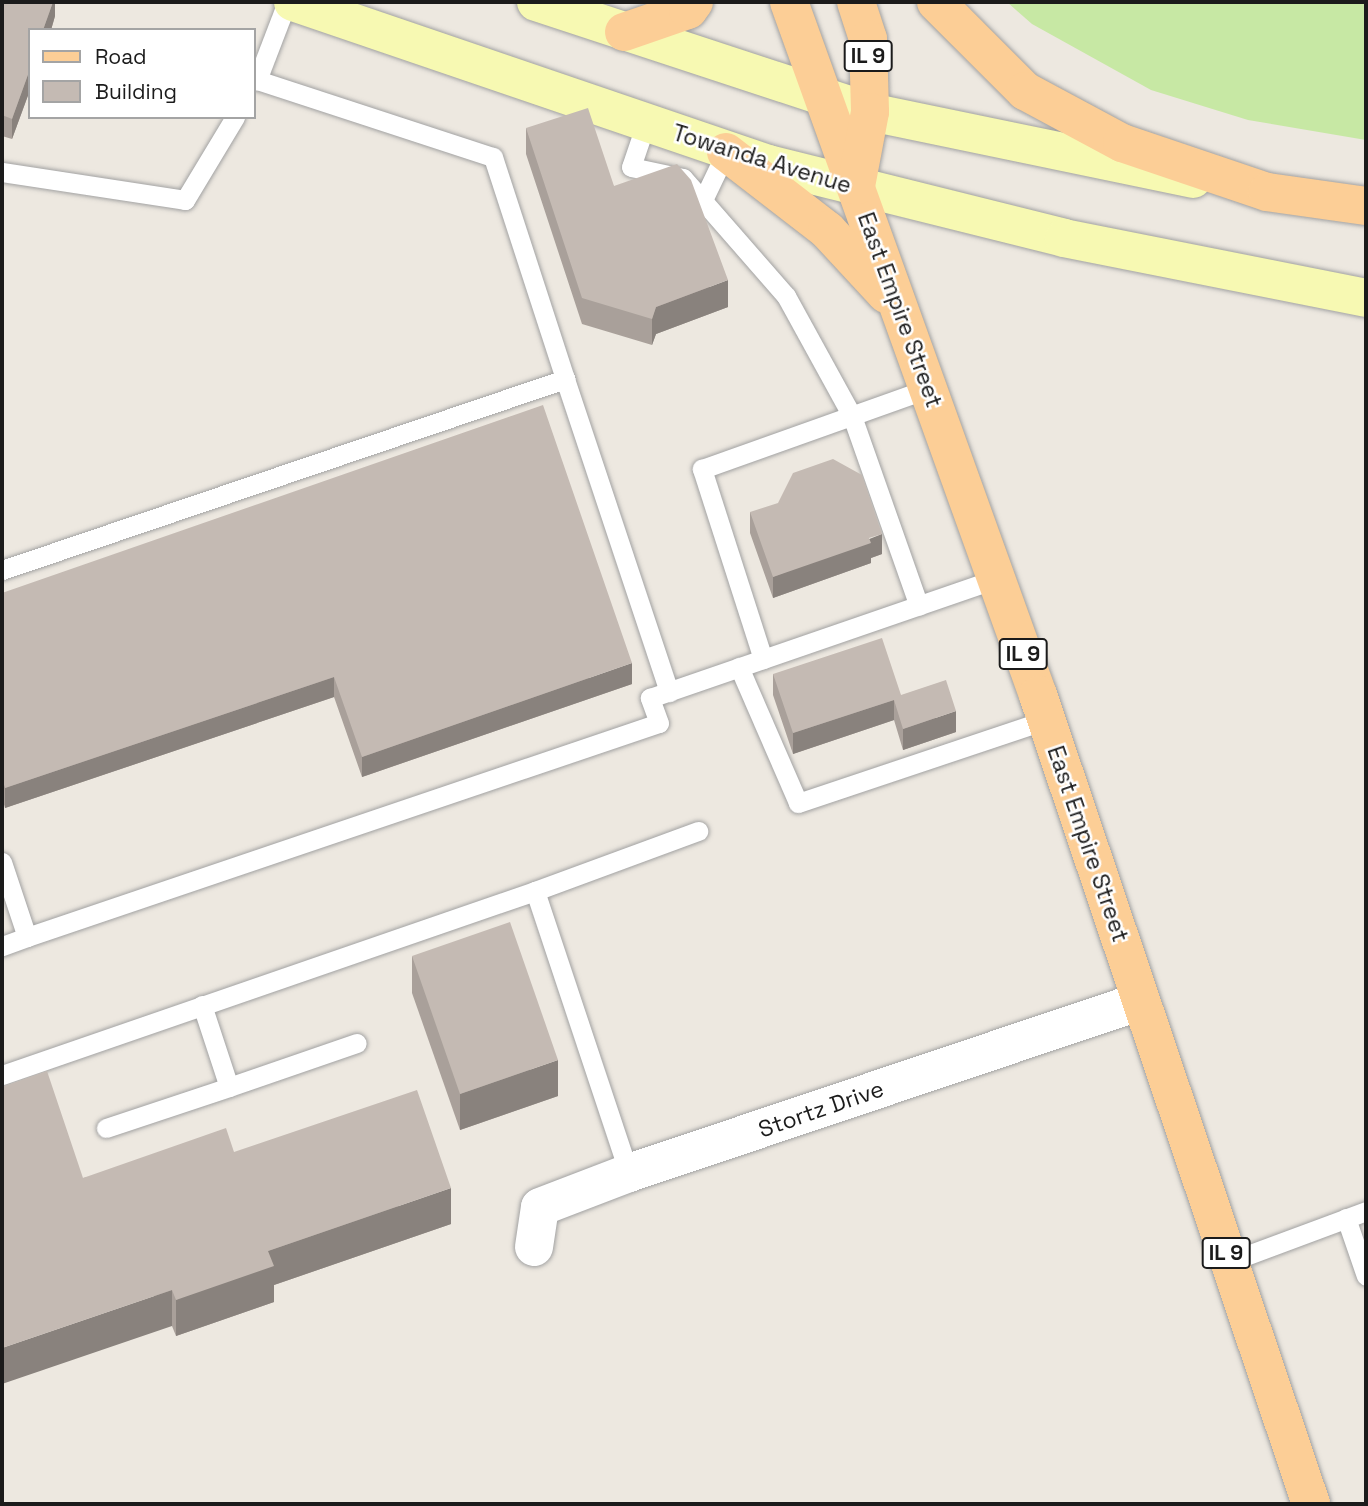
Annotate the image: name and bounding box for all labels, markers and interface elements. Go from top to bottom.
legend [28,28,256,119]
road number: IL 9 [842,38,894,74]
text: Road [95,43,147,70]
text: Building [95,78,177,105]
street label: Towanda Avenue [669,119,855,199]
street label: East Empire Street [852,209,948,411]
road number: IL 9 [997,636,1049,672]
street label: East Empire Street [1041,742,1135,946]
street label: Stortz Drive [755,1075,887,1143]
road number: IL 9 [1200,1236,1252,1270]

